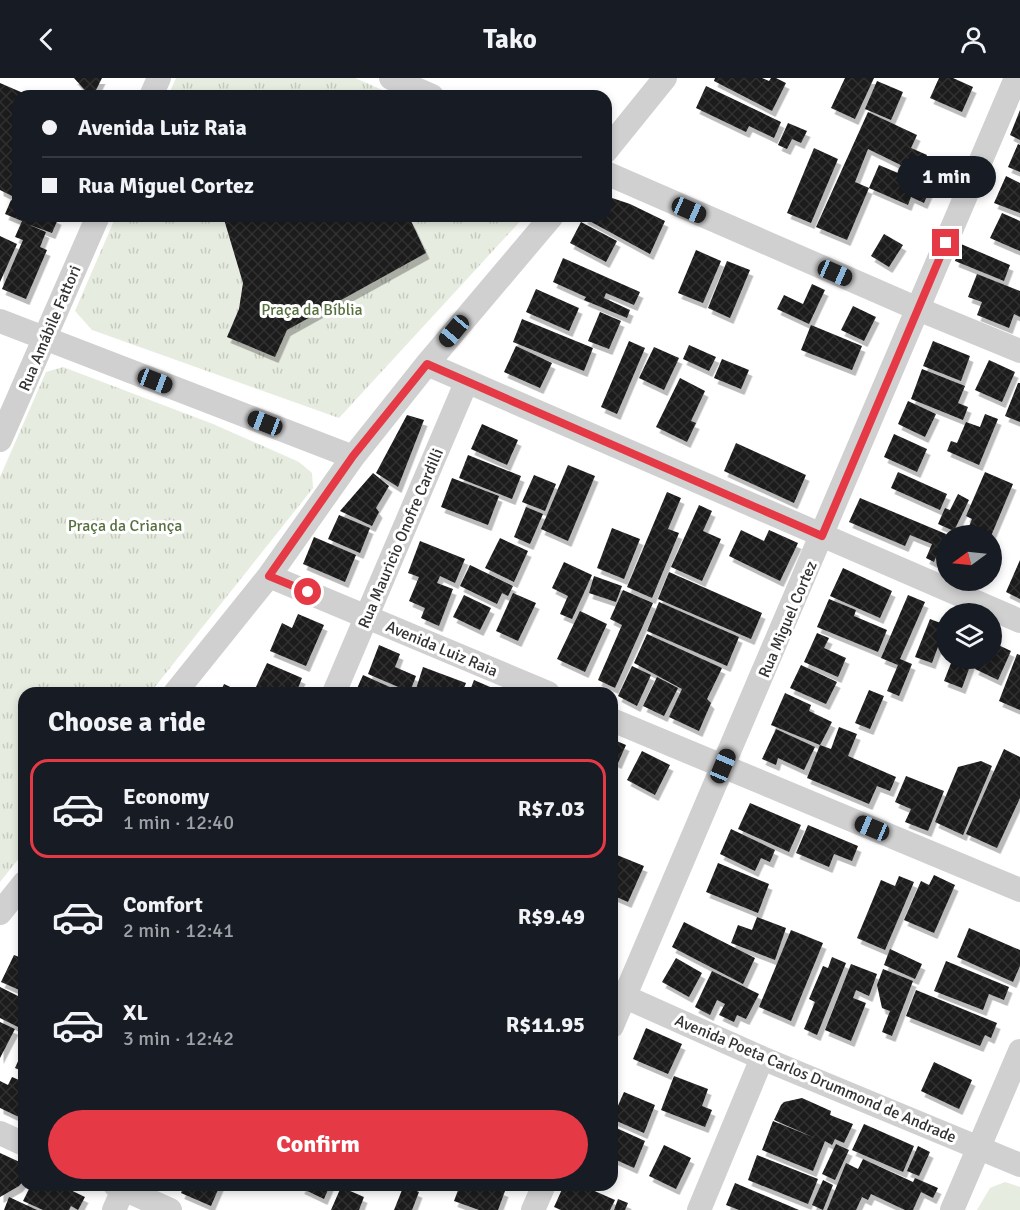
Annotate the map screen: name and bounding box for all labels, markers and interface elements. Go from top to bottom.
icon: back [30,23,63,56]
text: Tako [483,23,537,56]
icon: person [957,23,990,56]
text: Avenida Luiz Raia [78,114,247,141]
callout: 1 min [896,156,996,198]
text: 1 min [922,164,971,189]
text: Rua Miguel Cortez [78,172,254,199]
car [669,194,709,226]
route end [932,229,959,256]
car [815,257,855,289]
street label: Rua Amábile Fattori [14,262,85,394]
park label: Praça da Bíblia [261,300,363,320]
car [436,311,472,351]
car [135,366,175,396]
car [245,408,285,438]
street label: Rua Mauricio Onofre Cardilli [354,445,448,631]
park label: Praça da Criança [68,516,182,536]
north arrow [936,525,1002,591]
map controls [936,525,1002,669]
street label: Rua Miguel Cortez [754,558,822,681]
route start [294,578,321,605]
button: layers [936,603,1002,669]
street label: Avenida Luiz Raia [383,616,501,681]
text: Choose a ride [48,706,206,739]
car [708,746,738,786]
icon: car [51,782,105,836]
text: Economy [123,783,209,810]
text: R$7.03 [518,795,585,822]
text: 1 min · 12:40 [123,810,234,835]
car [852,813,892,843]
icon: car [51,890,105,944]
text: Comfort [123,891,203,918]
text: R$9.49 [518,903,585,930]
text: 2 min · 12:41 [123,918,234,943]
icon: car [51,998,105,1052]
text: XL [123,999,148,1026]
street label: Avenida Poeta Carlos Drummond de Andrade [672,1010,959,1147]
text: R$11.95 [506,1011,585,1038]
text: 3 min · 12:42 [123,1026,234,1051]
button: Confirm [48,1110,588,1179]

